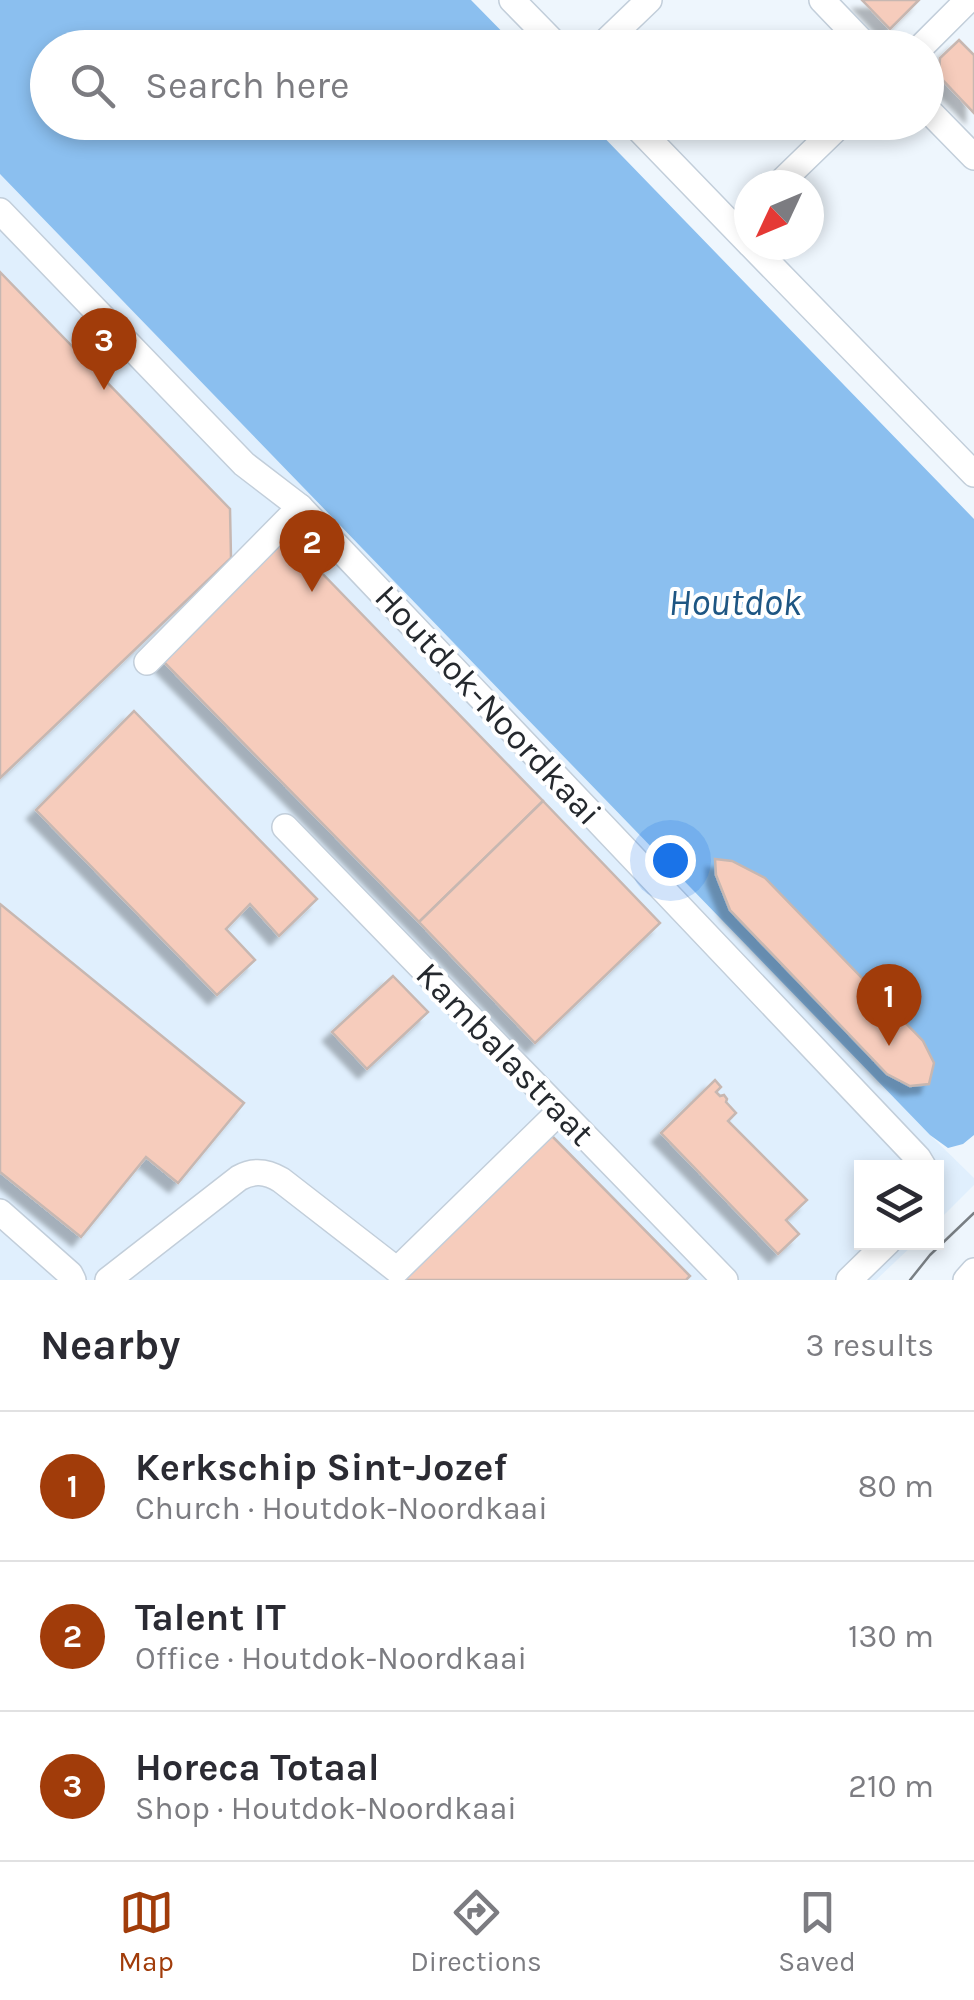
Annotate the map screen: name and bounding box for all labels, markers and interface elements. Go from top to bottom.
search box [30,30,944,140]
icon: search [65,58,120,113]
text: Search here [145,63,349,108]
north arrow [734,170,824,260]
pin: 3 [72,308,136,390]
pin: 2 [280,510,344,592]
street label: Houtdok-Noordkaai [366,577,610,833]
water label: Houtdok [668,580,802,625]
your location [645,835,696,886]
street label: Kambalastraat [408,954,602,1154]
pin: 1 [856,964,922,1046]
map controls [854,1160,944,1250]
button: layers [854,1160,944,1250]
text: Nearby [40,1320,180,1370]
text: 3 results [806,1327,934,1364]
text: Kerkschip Sint-Jozef [135,1445,507,1490]
text: 1 [67,1468,78,1505]
text: 80 m [858,1468,934,1505]
text: Church · Houtdok-Noordkaai [135,1490,548,1527]
text: Talent IT [135,1595,286,1640]
text: 2 [63,1618,82,1655]
text: 130 m [848,1618,934,1655]
text: Office · Houtdok-Noordkaai [135,1640,527,1677]
text: Horeca Totaal [135,1745,380,1790]
text: 3 [63,1768,82,1805]
text: 210 m [848,1768,934,1805]
text: Shop · Houtdok-Noordkaai [135,1790,517,1827]
tab: Map [118,1885,174,1978]
tab: Directions [410,1885,542,1978]
tab: Saved [778,1885,856,1978]

